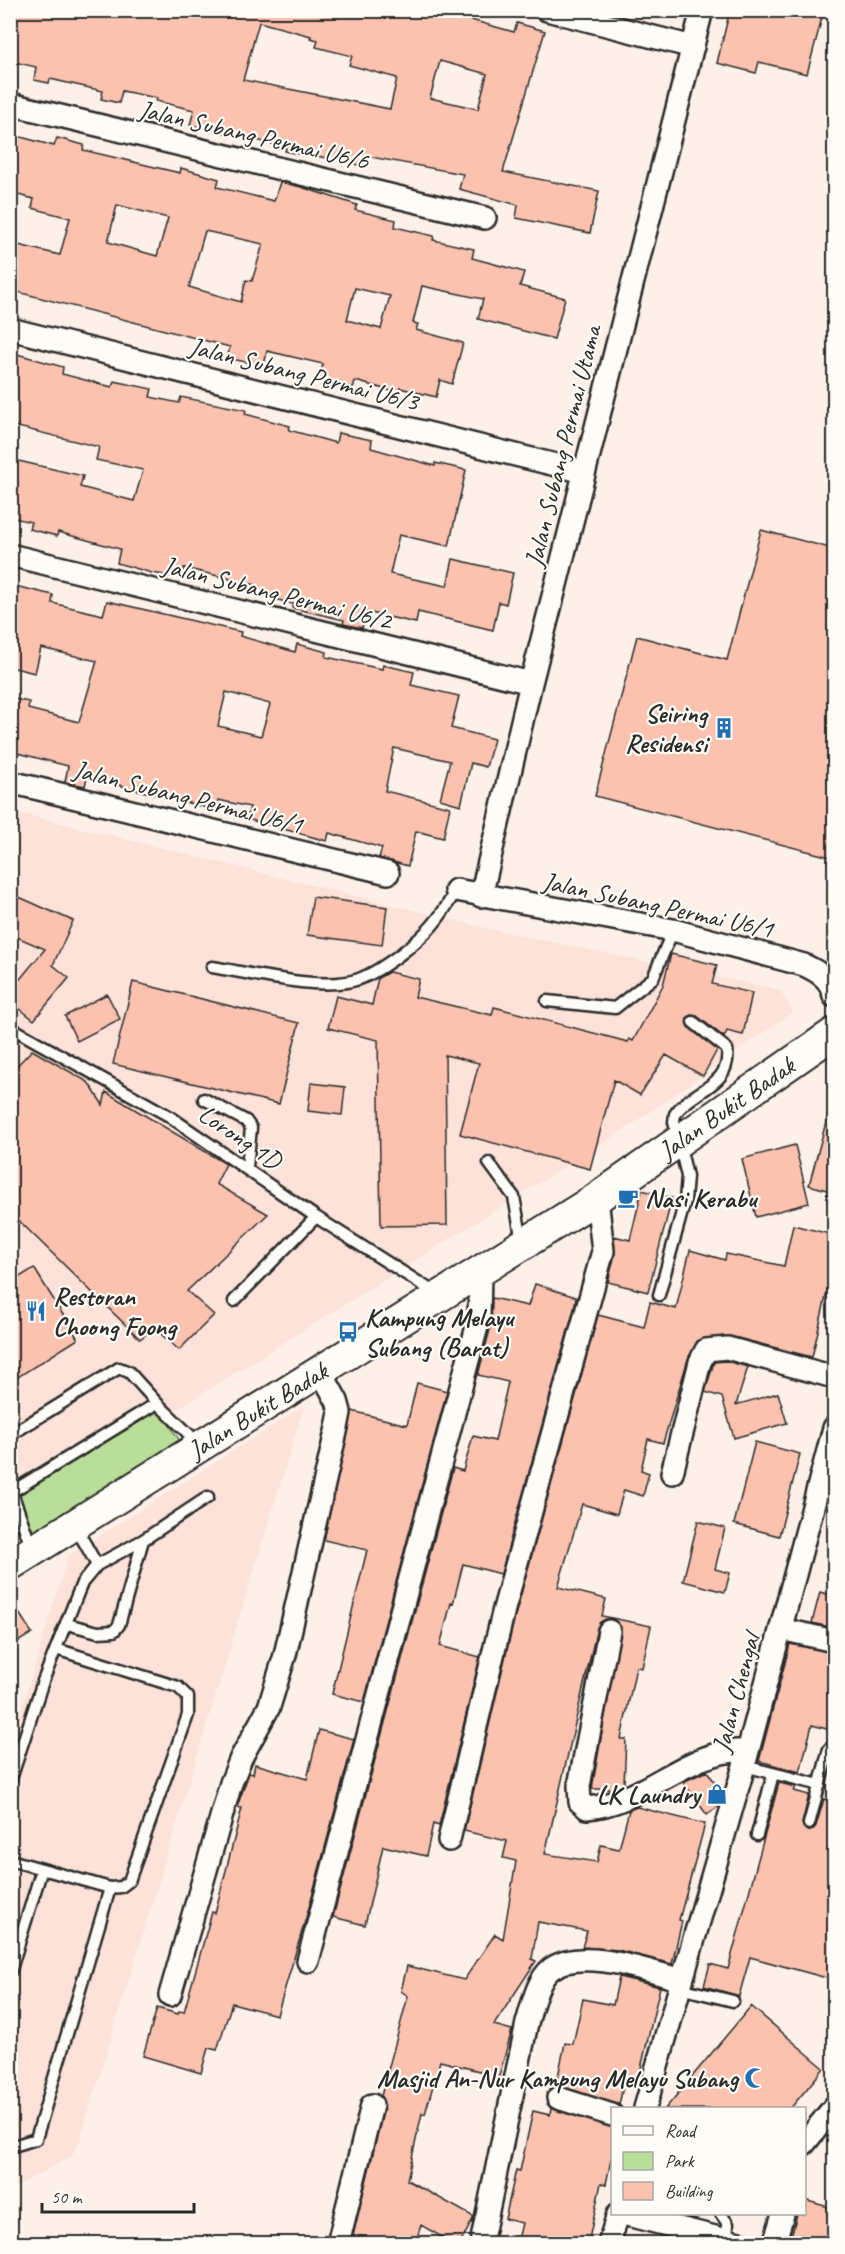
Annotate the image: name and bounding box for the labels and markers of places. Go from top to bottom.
place label: Seiring Residensi [625,697,711,760]
building icon: Seiring Residensi [712,716,736,740]
place label: Nasi Kerabu [645,1182,759,1215]
cafe icon: Nasi Kerabu [616,1186,640,1210]
place label: Restoran Choong Foong [53,1280,178,1343]
restaurant icon: Restoran Choong Foong [24,1299,48,1323]
place label: Kampung Melayu Subang (Barat) [365,1301,515,1364]
bus stop icon: Kampung Melayu Subang (Barat) [336,1320,360,1344]
place label: LK Laundry [597,1778,703,1811]
shop icon: LK Laundry [705,1782,729,1806]
place label: Masjid An-Nur Kampung Melayu Subang [377,2062,741,2095]
mosque icon: Masjid An-Nur Kampung Melayu Subang [743,2066,767,2090]

